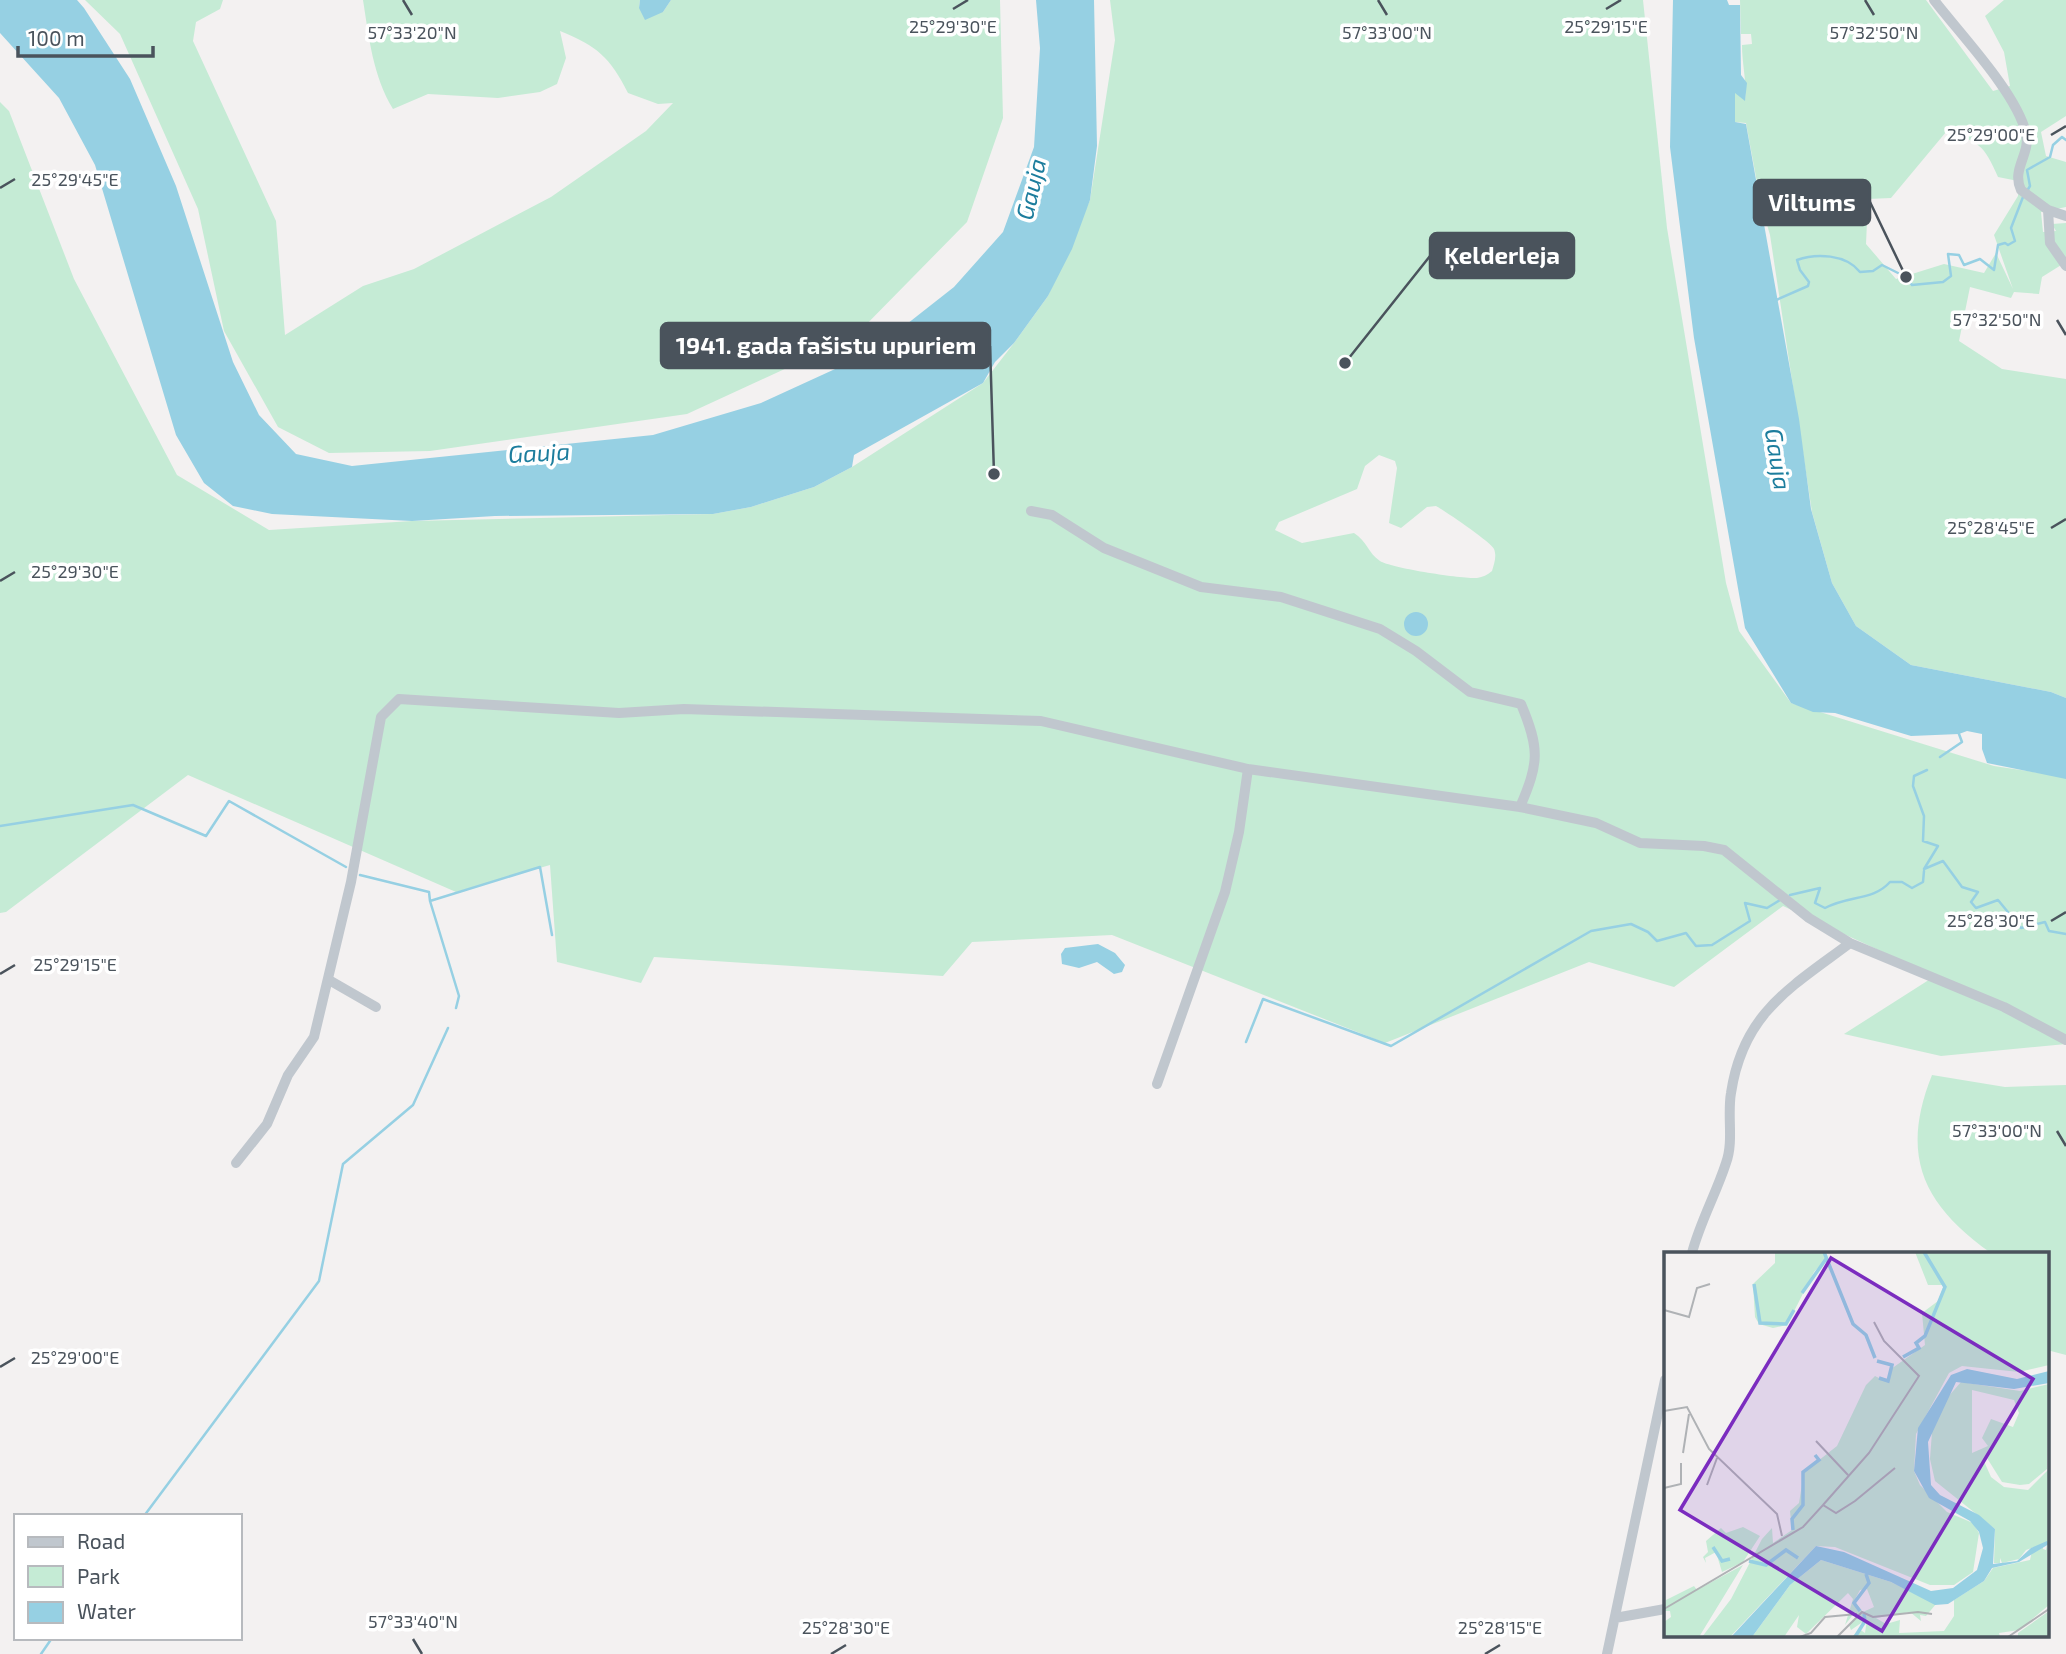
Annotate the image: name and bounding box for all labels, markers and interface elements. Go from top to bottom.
scale bar [18,14,152,58]
text: 25°29'30"E [909,15,997,37]
text: 25°29'15"E [1564,15,1648,37]
text: 57°33'20"N [367,21,457,43]
text: 57°33'00"N [1342,21,1432,43]
text: 57°32'50"N [1830,21,1918,43]
text: 100 m [28,25,85,50]
text: 25°29'00"E [1947,123,2035,145]
water label: Gauja [1009,156,1051,222]
text: 25°29'45"E [31,168,119,190]
callout: Viltums [1754,180,1870,225]
text: Viltums [1768,187,1856,216]
callout: Ķelderleja [1430,233,1574,278]
text: Ķelderleja [1444,240,1560,271]
text: 57°32'50"N [1953,308,2041,330]
callout: 1941. gada fašistu upuriem [661,323,990,368]
text: 1941. gada fašistu upuriem [676,330,976,359]
water label: Gauja [1760,426,1798,492]
water label: Gauja [507,436,571,468]
text: 25°28'45"E [1947,516,2035,538]
text: 25°29'30"E [31,560,119,582]
text: 25°28'30"E [1947,909,2035,931]
text: 25°29'15"E [33,953,117,975]
text: 57°33'00"N [1952,1119,2042,1141]
inset map [1664,1252,2048,1636]
text: 25°29'00"E [31,1346,119,1368]
legend [14,1514,242,1640]
text: Road [77,1528,125,1553]
text: Park [77,1563,120,1588]
text: Water [77,1598,136,1623]
text: 57°33'40"N [368,1610,458,1632]
text: 25°28'30"E [802,1616,890,1638]
text: 25°28'15"E [1458,1616,1542,1638]

